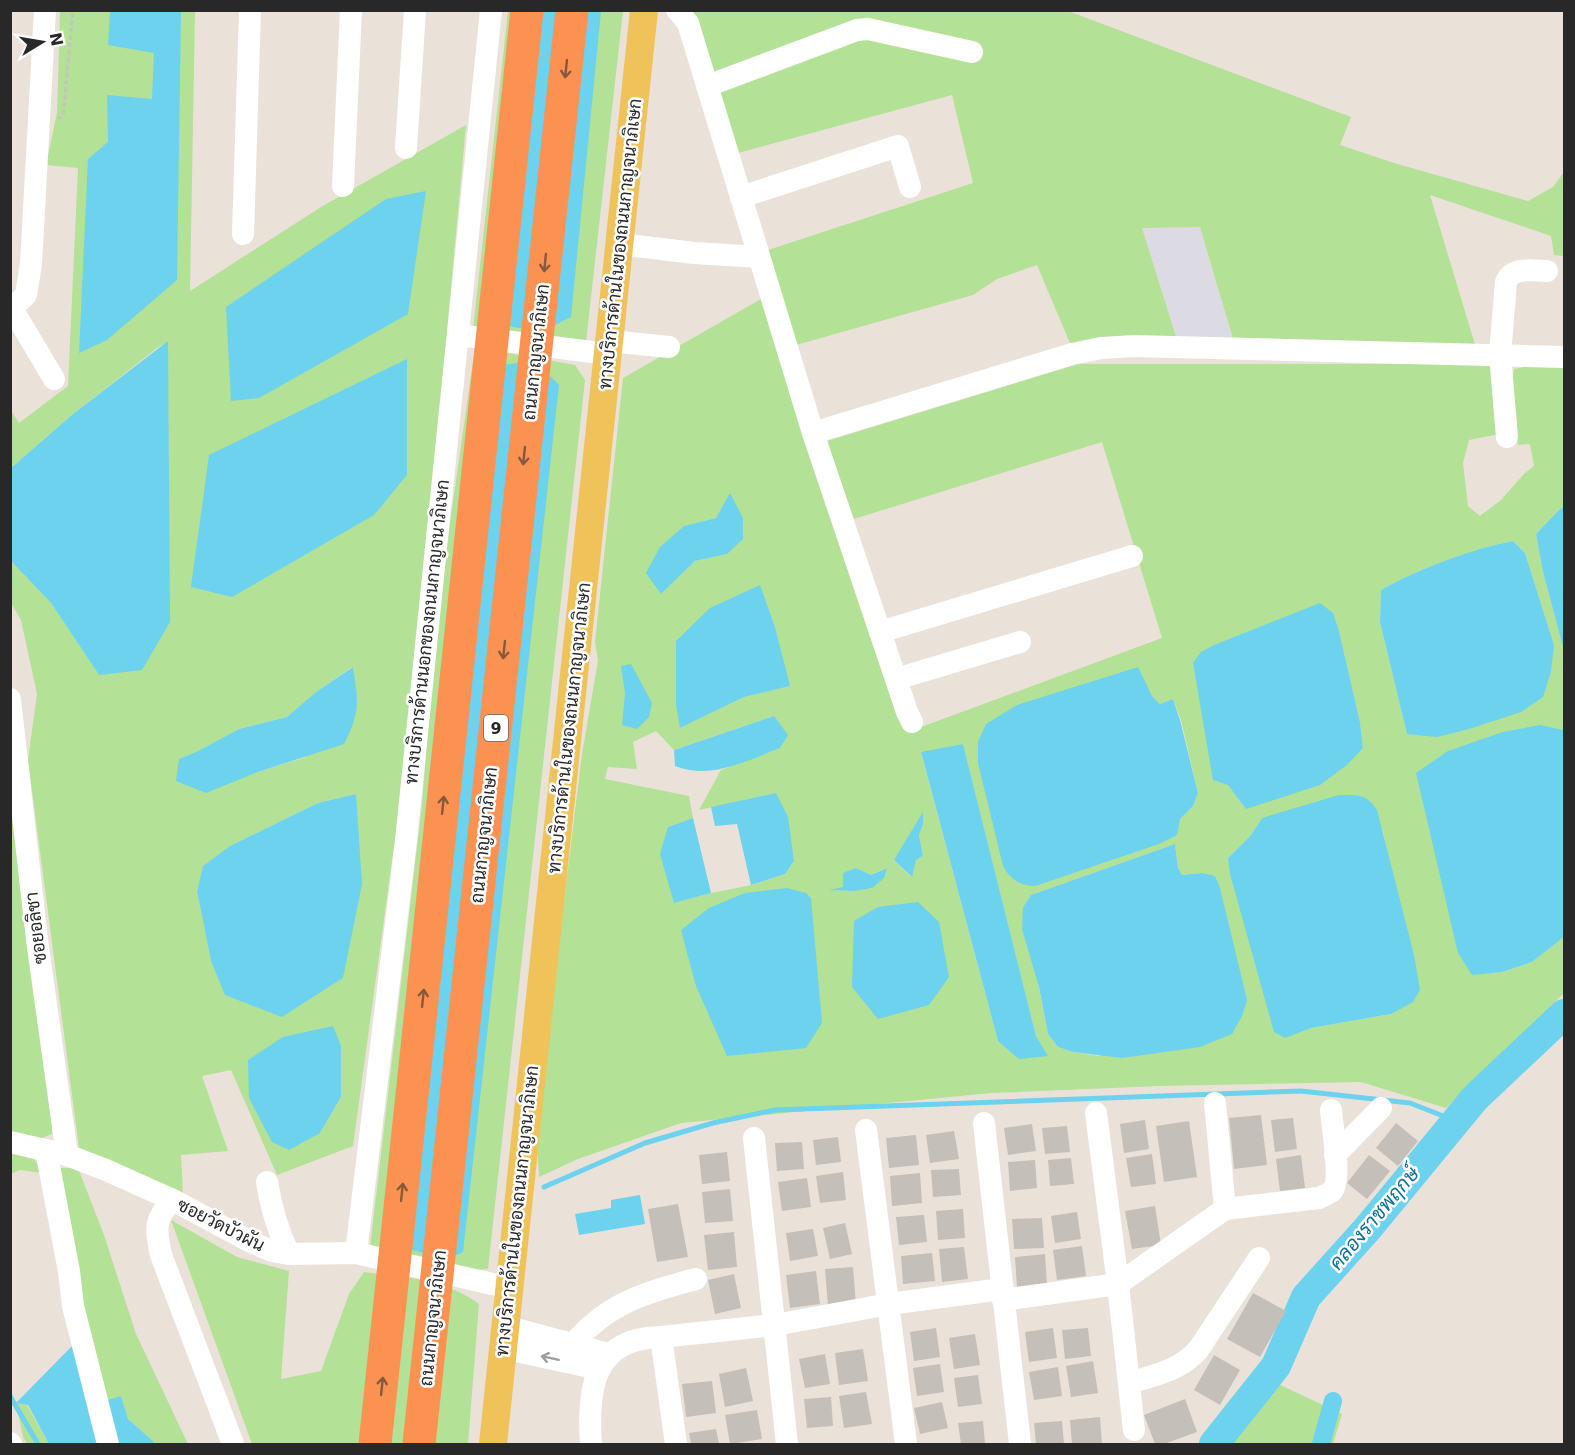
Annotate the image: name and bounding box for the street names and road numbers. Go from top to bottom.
street label: ทางบริการด้านในของถนนกาญจนาภิเษก [592,97,646,390]
street label: ถนนกาญจนาภิเษก [518,283,554,421]
street label: ทางบริการด้านนอกของถนนกาญจนาภิเษก [399,478,454,786]
street label: ทางบริการด้านในของถนนกาญจนาภิเษก [541,581,595,874]
road number: 9 [484,715,508,741]
street label: ถนนกาญจนาภิเษก [466,766,502,904]
street label: ซอยอลิชา [21,891,50,965]
street label: ทางบริการด้านในของถนนกาญจนาภิเษก [489,1064,543,1357]
street label: ซอยวัดบัวผัน [174,1194,268,1256]
street label: ถนนกาญจนาภิเษก [415,1249,451,1387]

